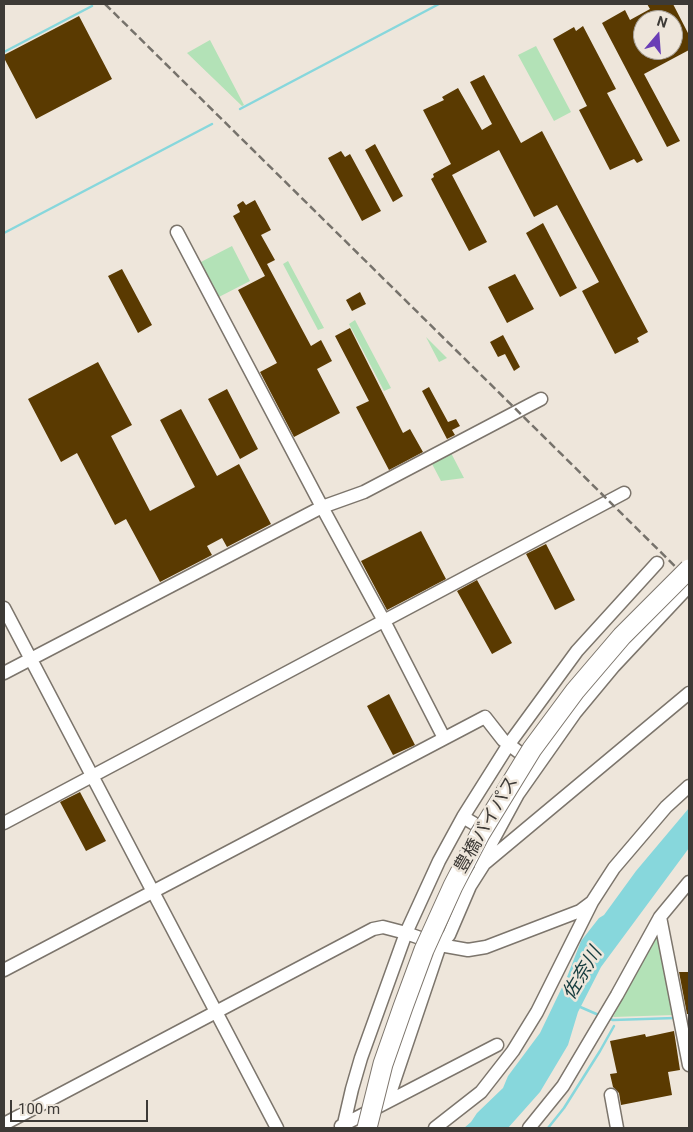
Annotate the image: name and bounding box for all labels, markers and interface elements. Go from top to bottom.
north arrow [633,10,683,60]
text: N [655,13,669,31]
street label: 豊橋バイパス [451,773,523,877]
water label: 佐奈川 [559,944,607,1004]
scale bar [12,1090,150,1122]
text: 100 m [18,1100,60,1118]

